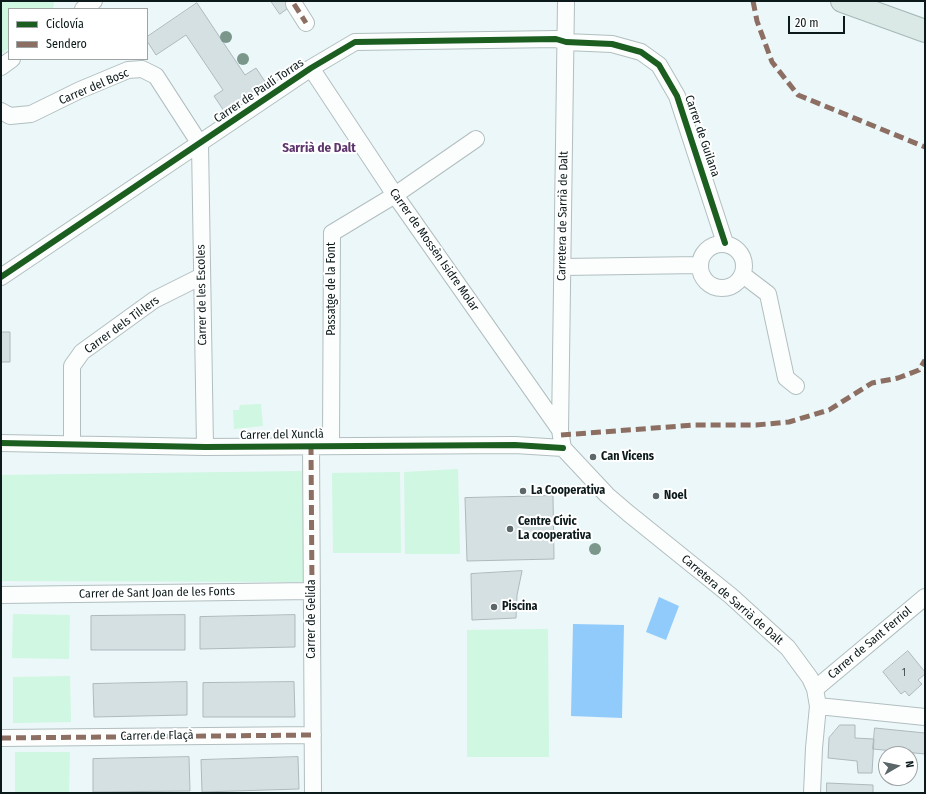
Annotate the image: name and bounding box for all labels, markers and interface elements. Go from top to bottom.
legend [8,8,148,60]
scale bar [790,8,847,34]
text: 20 m [795,16,819,30]
text: Ciclovía [46,17,84,31]
text: Sendero [46,37,87,51]
street label: Carrer de Paulí Torras [211,56,307,126]
street label: Carrer del Bosc [57,66,131,108]
street label: Carrer de Guilana [681,93,723,179]
district label: Sarrià de Dalt [282,140,356,156]
street label: Carretera de Sarrià de Dalt [555,151,571,281]
street label: Carrer de Mossèn Isidre Molar [386,186,482,314]
street label: Passatge de la Font [325,242,339,336]
street label: Carrer de les Escoles [194,244,210,346]
street label: Carrer dels Til·lers [82,293,162,357]
street label: Carrer del Xunclà [240,427,324,443]
place label: Can Vicens [601,450,654,464]
marker: Can Vicens [588,452,598,462]
place label: La Cooperativa [531,484,605,498]
marker: La Cooperativa [518,486,528,496]
place label: Noel [664,489,687,503]
marker: Noel [651,491,661,501]
place label: Centre Cívic La cooperativa [518,515,591,543]
marker: Centre Cívic La cooperativa [505,524,515,534]
street label: Carretera de Sarrià de Dalt [678,552,786,648]
street label: Carrer de Gelida [305,579,319,659]
street label: Carrer de Sant Joan de les Fonts [79,584,235,602]
place label: Piscina [502,600,537,614]
marker: Piscina [489,602,499,612]
street label: Carrer de Sant Ferriol [825,604,915,682]
house number: 1 [902,667,906,679]
street label: Carrer de Flaçà [120,728,194,744]
north arrow [878,746,918,786]
text: N [902,760,916,768]

